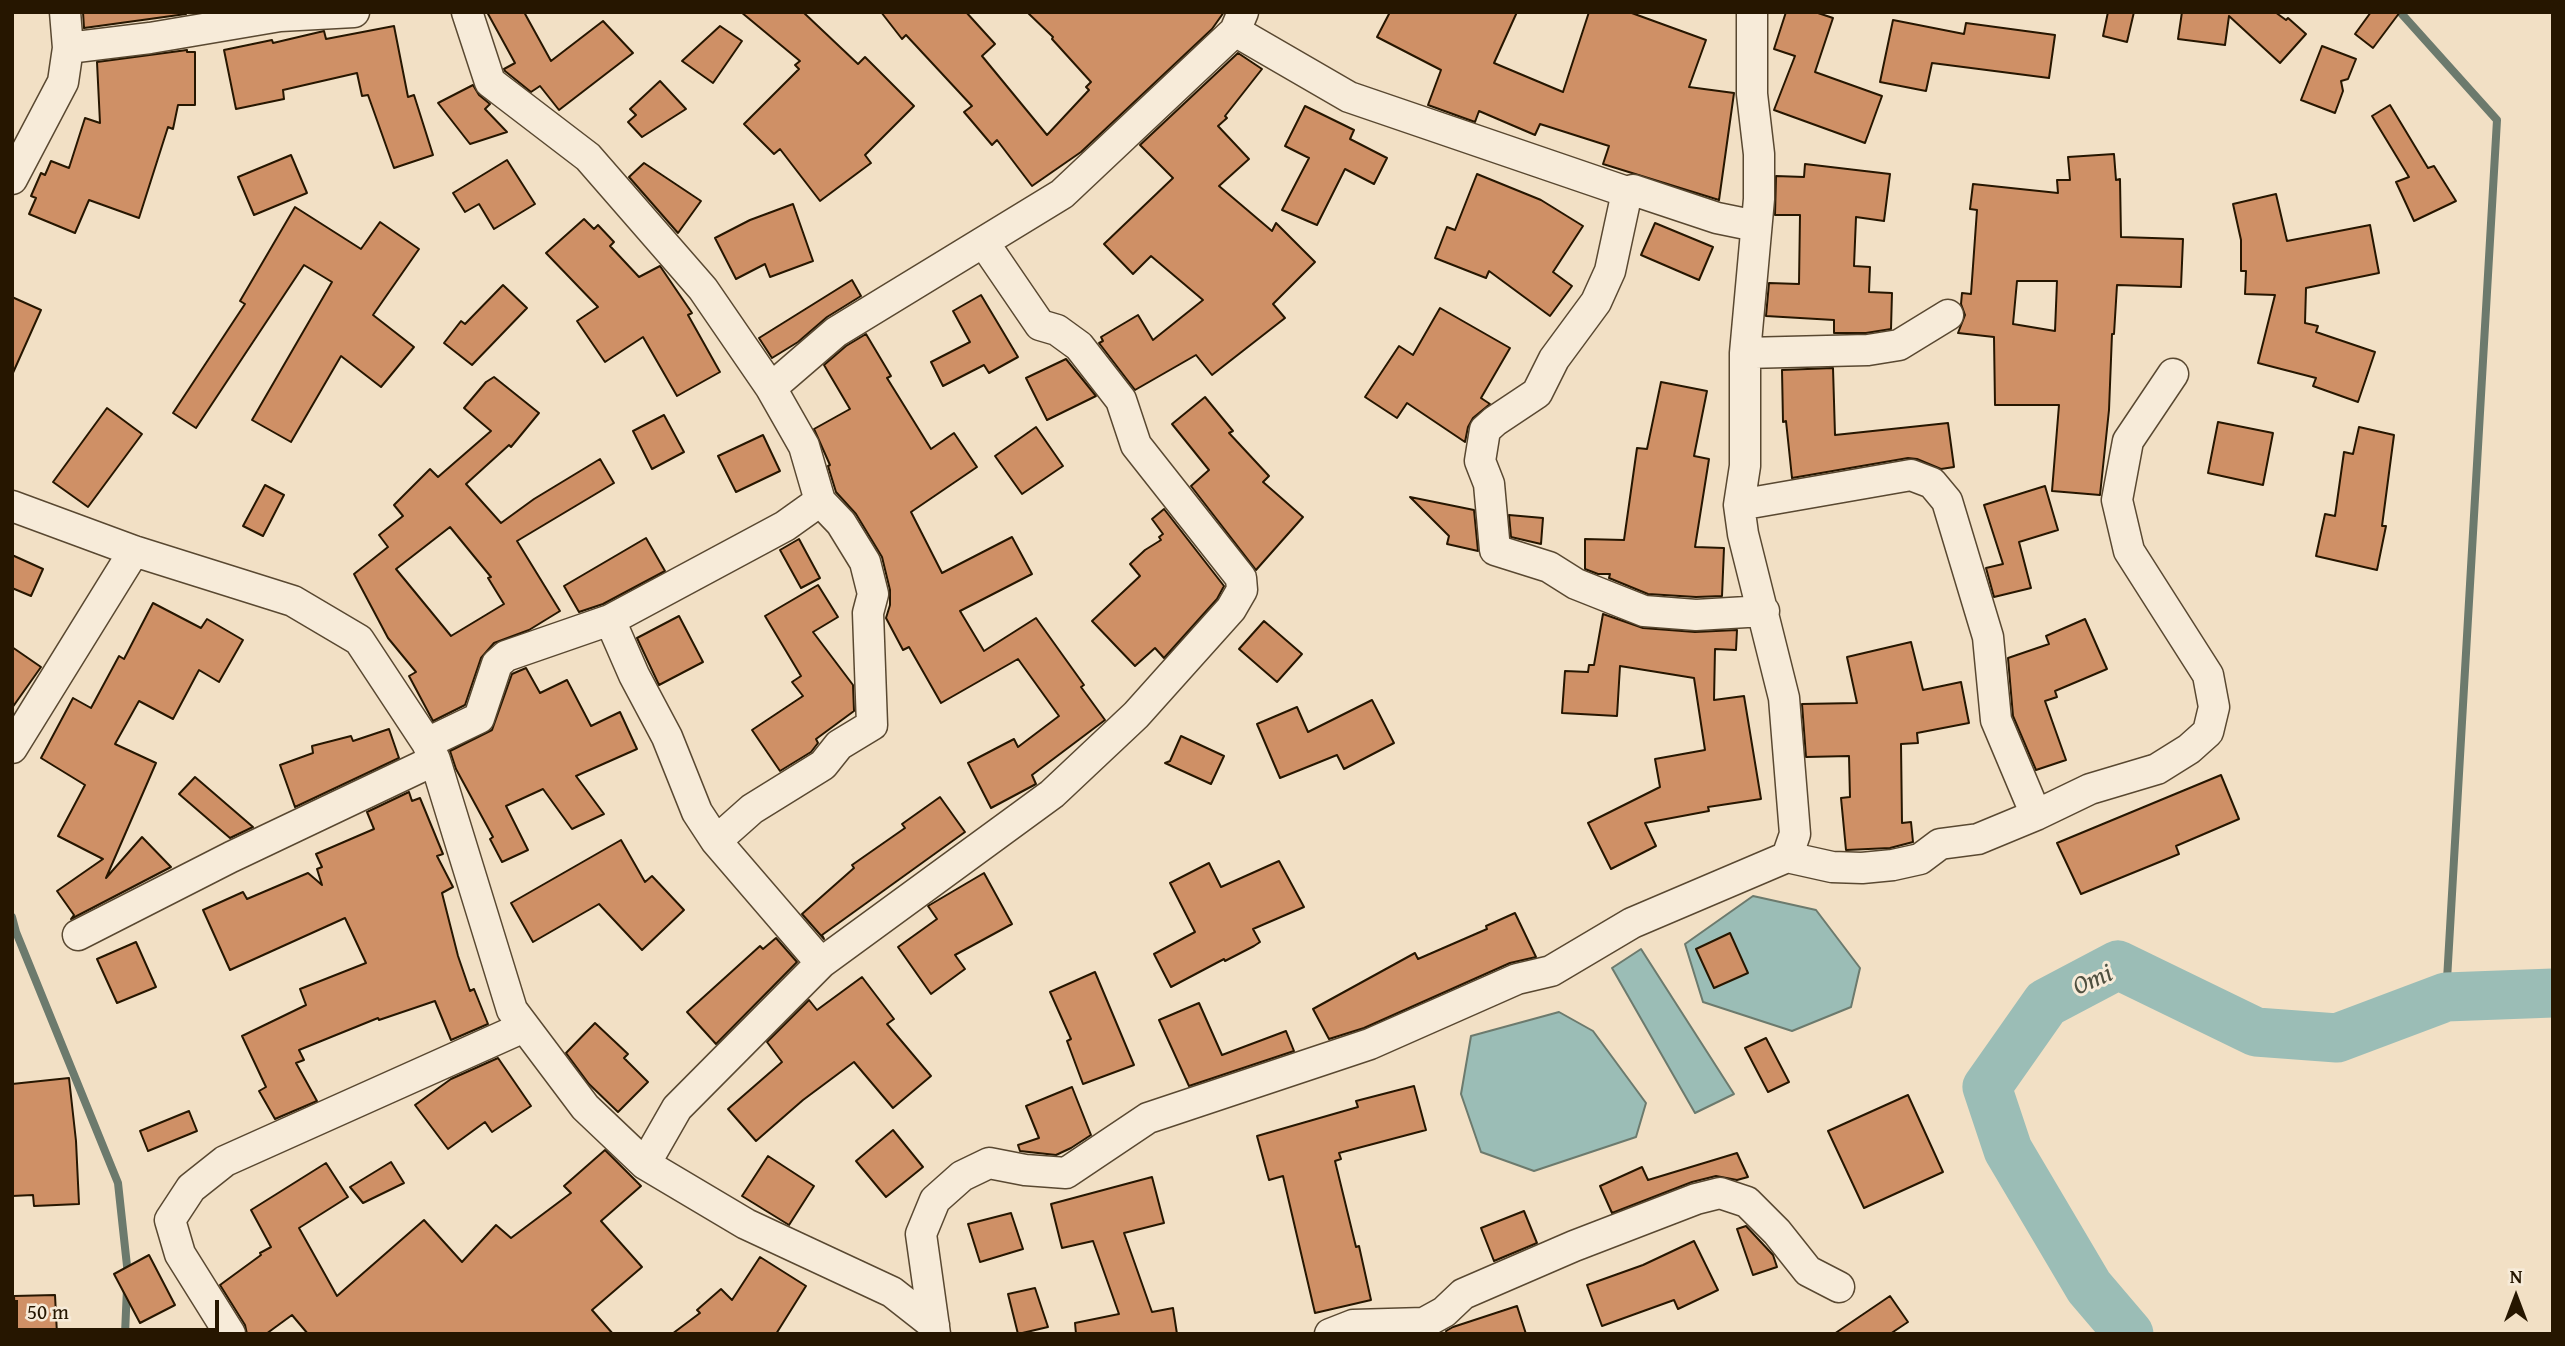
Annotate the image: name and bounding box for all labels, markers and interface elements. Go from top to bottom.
water label: Omi [2068,959,2118,1003]
north arrow [2481,1262,2551,1332]
text: N [2510,1262,2522,1290]
scale bar [18,1286,222,1330]
text: 50 m [27,1296,69,1327]

